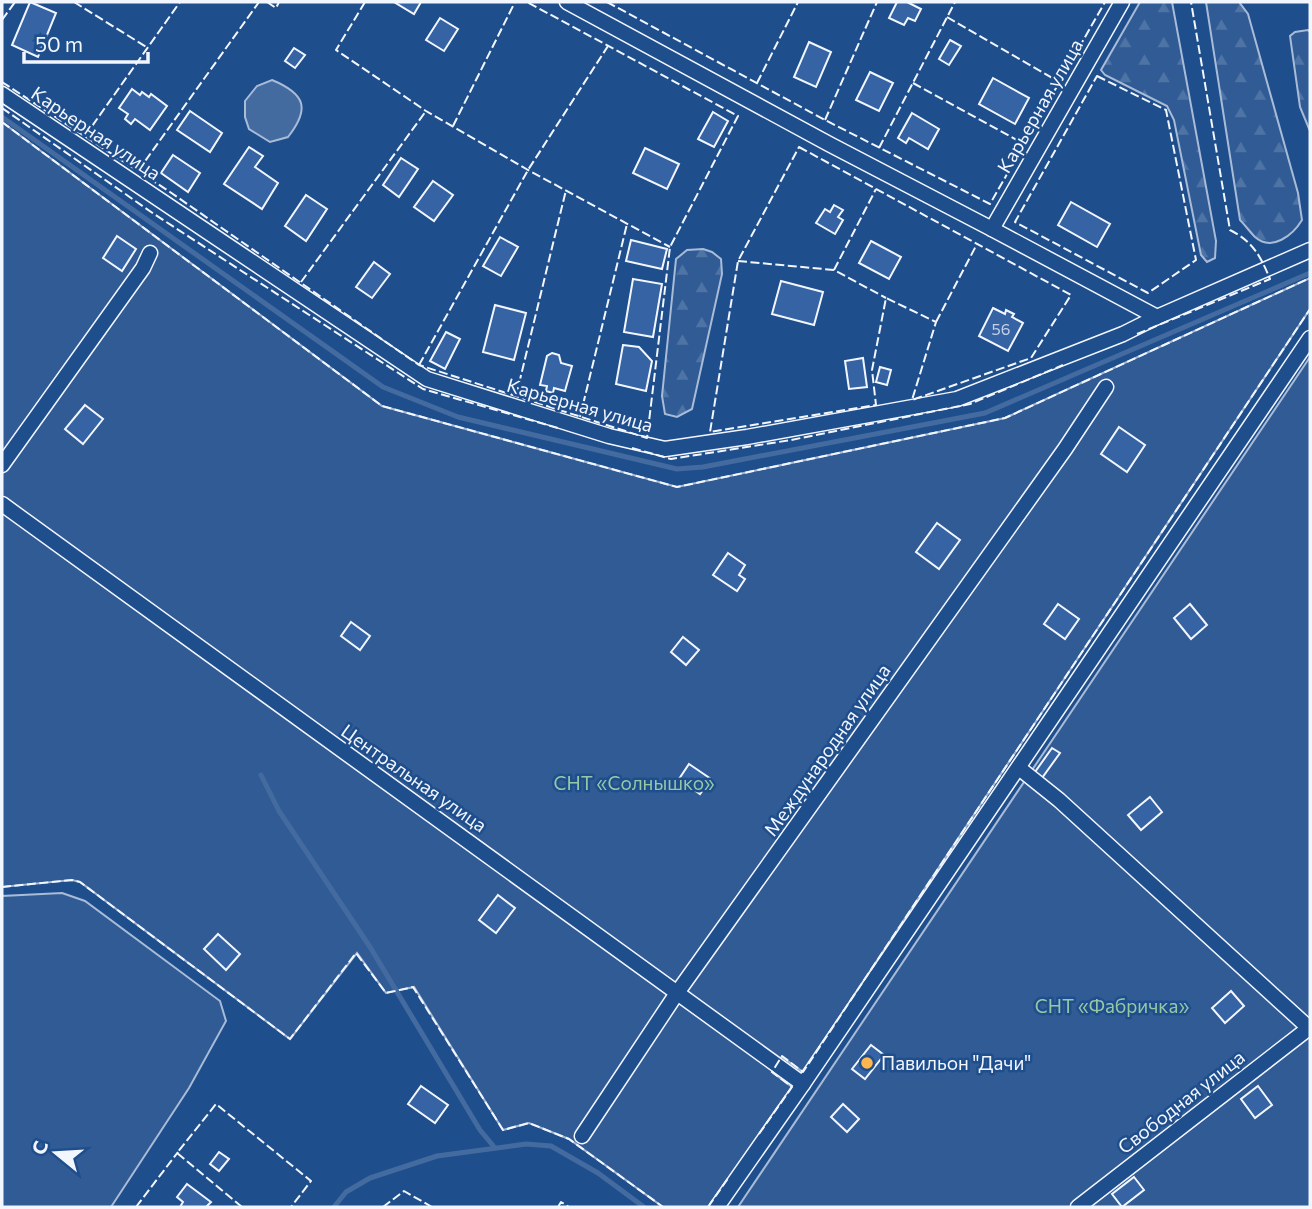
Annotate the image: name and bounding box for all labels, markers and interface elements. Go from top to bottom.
scale bar [24,21,149,65]
text: 50 m [35,31,83,56]
street label: Карьерная улица [992,35,1087,177]
street label: Карьерная улица [27,81,165,184]
house number: 56 [992,319,1010,338]
street label: Карьерная улица [504,373,656,436]
street label: Международная улица [759,659,895,840]
street label: Центральная улица [337,719,491,836]
park label: СНТ «Солнышко» [554,771,715,794]
park label: СНТ «Фабричка» [1035,994,1189,1017]
street label: Свободная улица [1113,1045,1249,1158]
place label: Павильон "Дачи" [881,1051,1031,1074]
marker: Павильон "Дачи" [859,1055,875,1071]
north arrow [21,1118,91,1188]
text: С [26,1138,52,1157]

